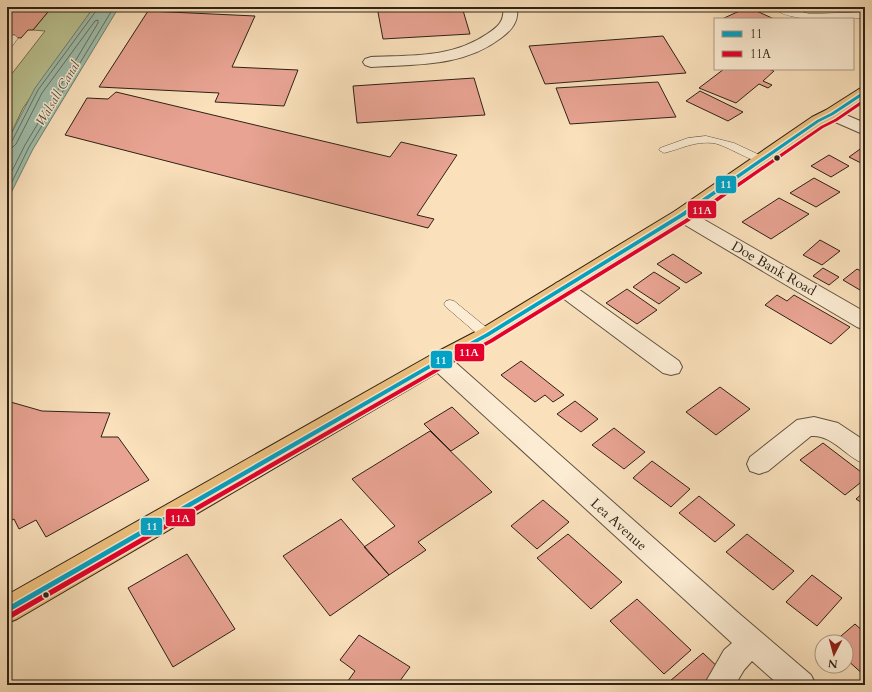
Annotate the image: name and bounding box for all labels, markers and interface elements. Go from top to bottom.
legend [714,18,854,70]
text: 11 [750,26,762,42]
text: 11A [750,46,771,62]
water label: Walsall Canal [31,57,85,129]
unlabelled marker [772,153,782,163]
line badge: 11 [715,175,737,194]
text: 11 [720,177,732,192]
line badge: 11A [687,200,717,219]
text: 11A [692,203,712,218]
street label: Doe Bank Road [728,237,820,301]
line badge: 11A [454,343,485,362]
text: 11A [459,345,479,360]
line badge: 11 [430,350,453,369]
text: 11 [435,353,447,368]
street label: Lea Avenue [586,494,651,555]
line badge: 11A [165,508,196,527]
text: 11A [170,511,190,526]
line badge: 11 [140,517,163,536]
text: 11 [146,519,158,534]
unlabelled marker [41,590,51,600]
north arrow [814,634,854,674]
text: N [827,655,839,671]

